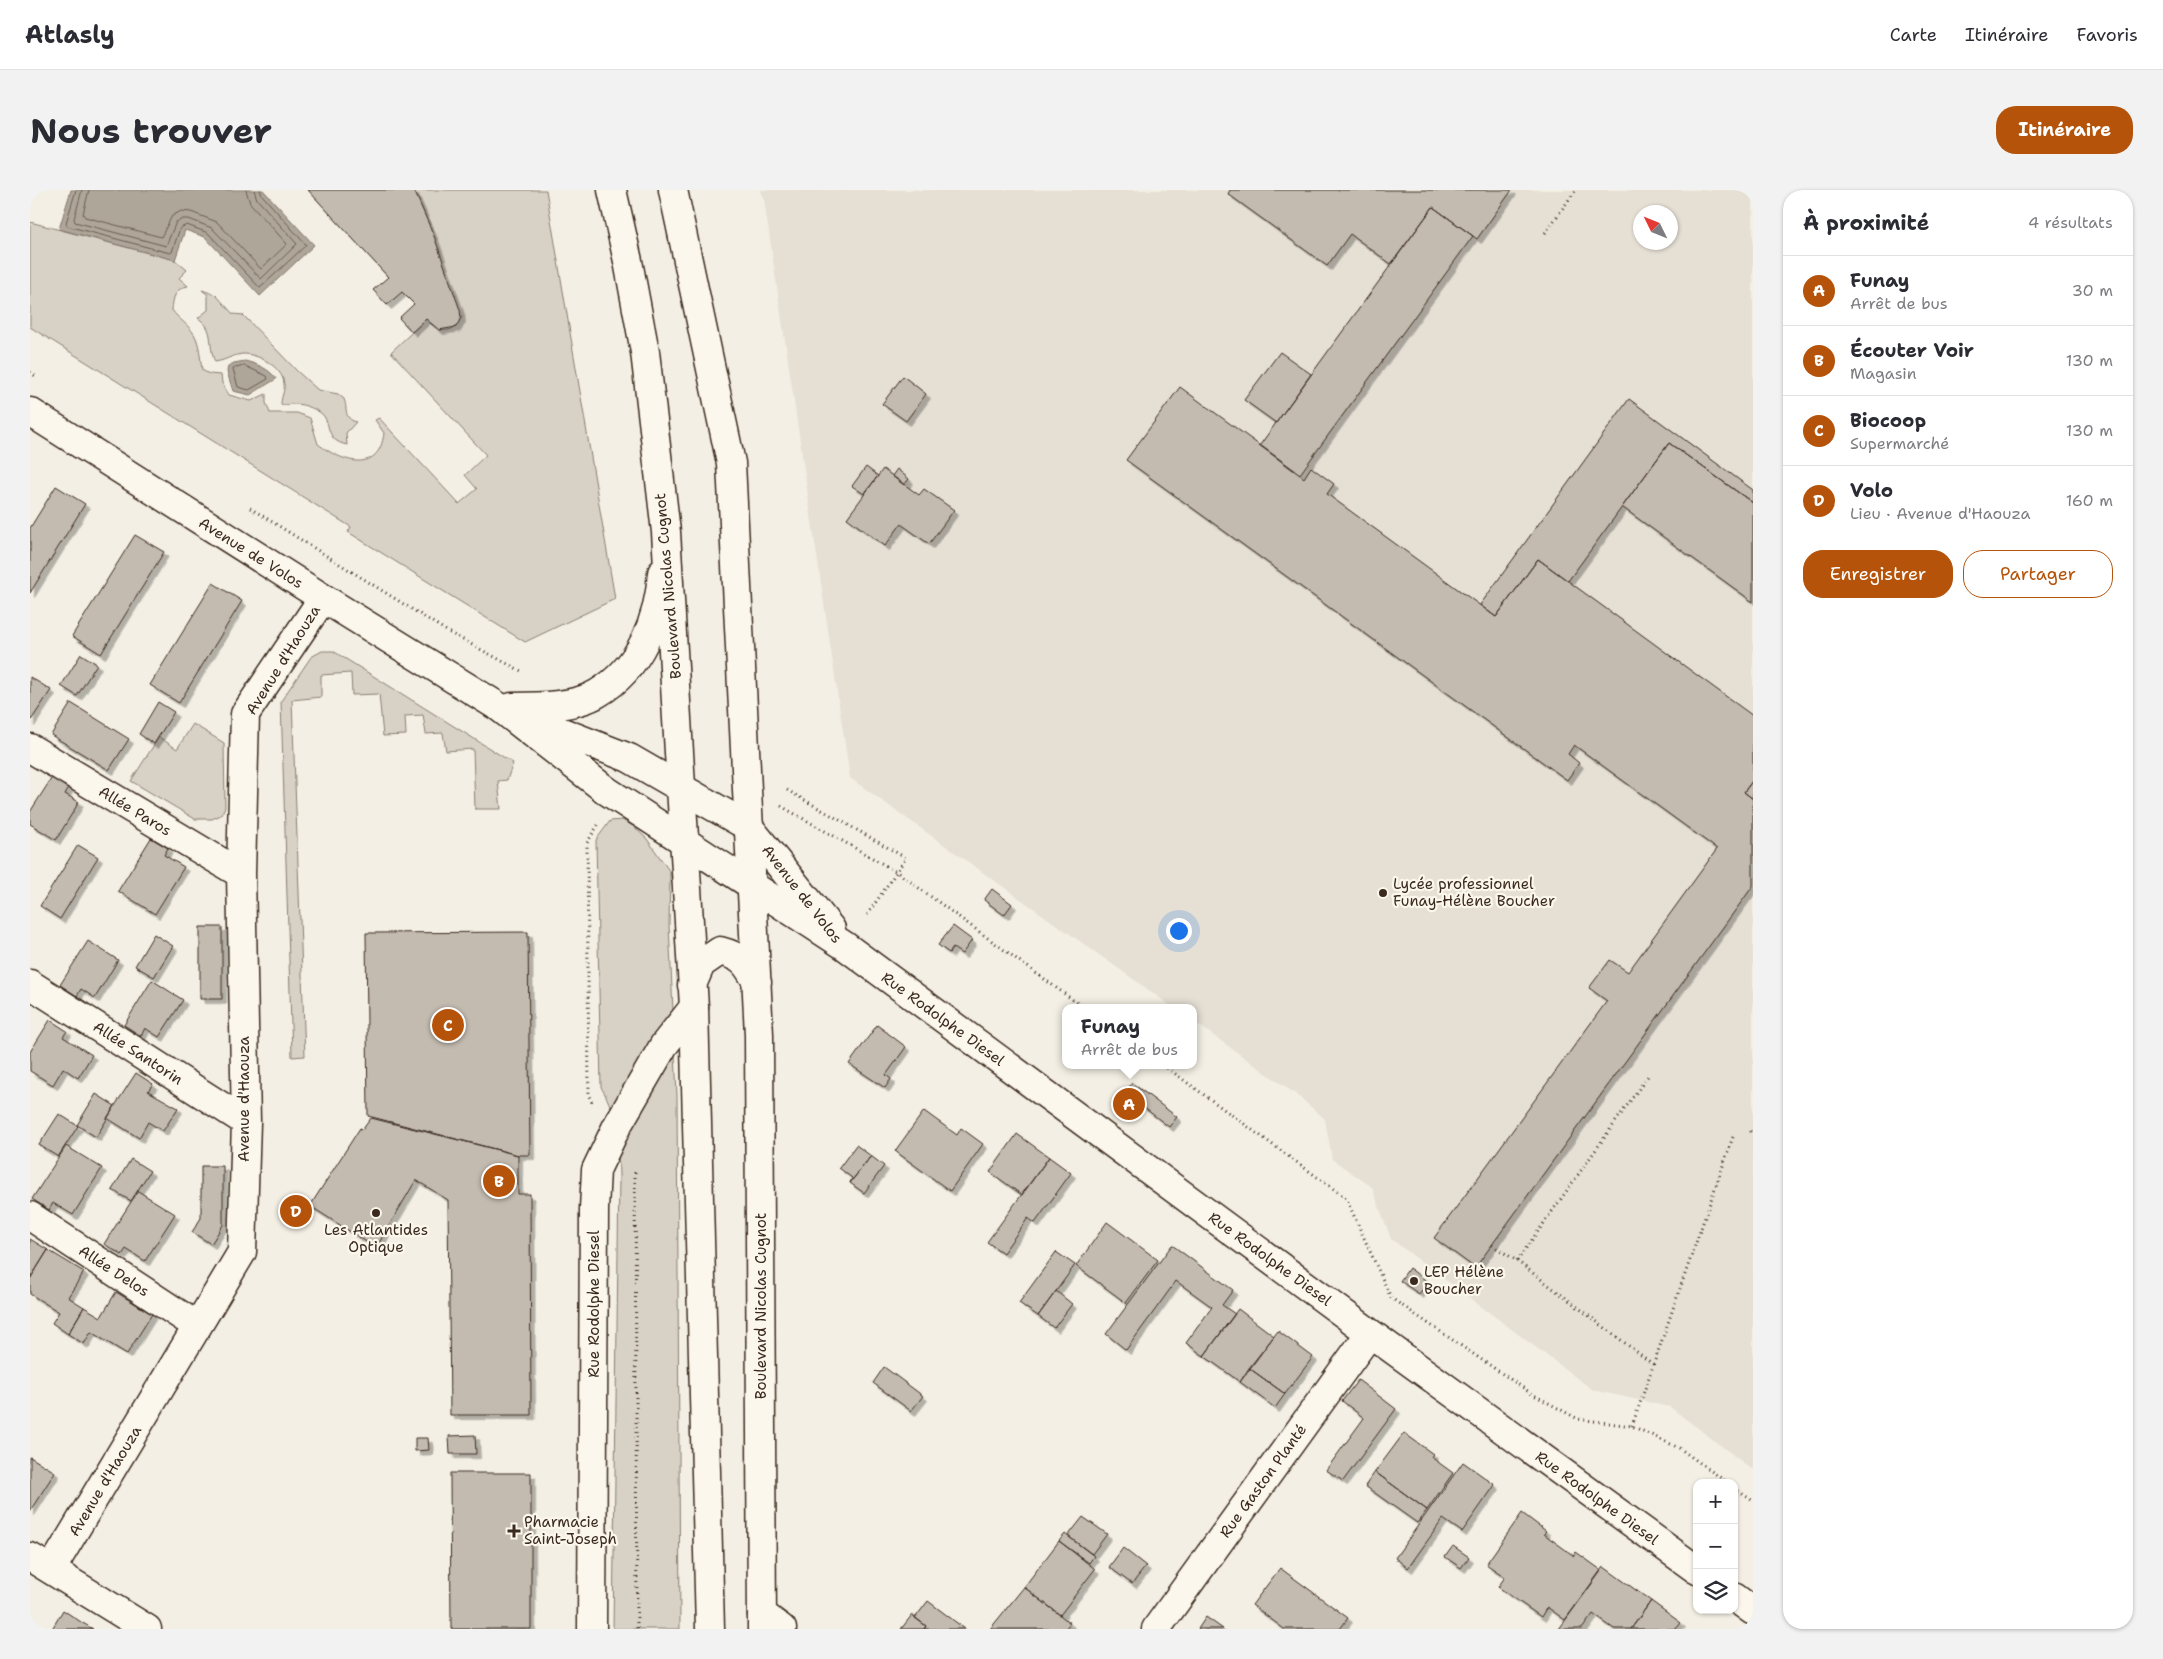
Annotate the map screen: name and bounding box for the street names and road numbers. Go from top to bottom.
street label: Boulevard Nicolas Cugnot [650,492,686,680]
street label: Avenue de Volos [195,513,307,593]
street label: Avenue d'Haouza [241,601,325,719]
street label: Allée Paros [95,781,175,841]
street label: Avenue de Volos [757,841,847,947]
street label: Rue Rodolphe Diesel [877,968,1009,1071]
street label: Allée Santorin [89,1017,187,1089]
street label: Avenue d'Haouza [234,1035,254,1162]
street label: Rue Rodolphe Diesel [1204,1208,1336,1311]
street label: Boulevard Nicolas Cugnot [751,1213,771,1399]
street label: Rue Rodolphe Diesel [584,1230,604,1378]
street label: Allée Delos [75,1241,153,1301]
street label: Rue Gaston Planté [1215,1420,1311,1542]
street label: Avenue d'Haouza [64,1421,146,1540]
street label: Rue Rodolphe Diesel [1531,1447,1663,1550]

